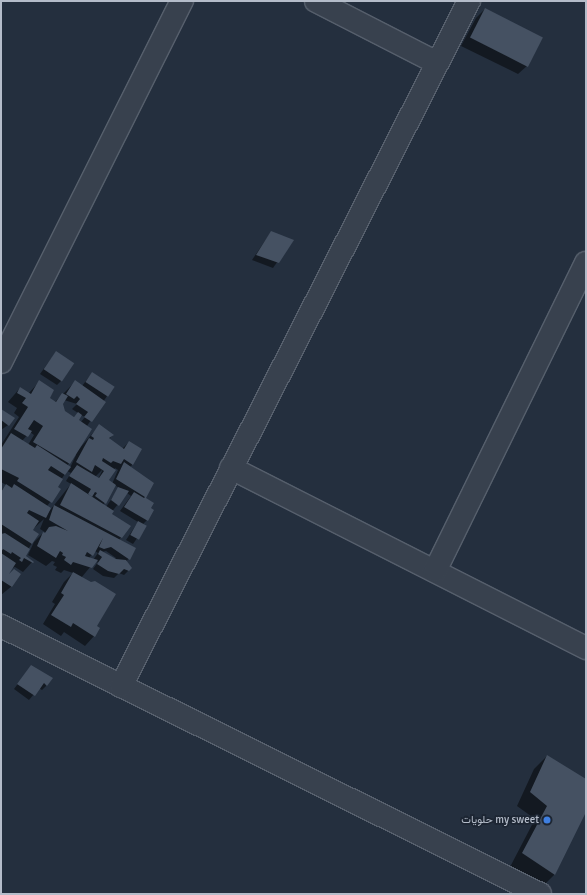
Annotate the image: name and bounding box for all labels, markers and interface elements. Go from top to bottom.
place label: حلويات my sweet [461,813,539,827]
marker: حلويات my sweet [542,815,552,825]

